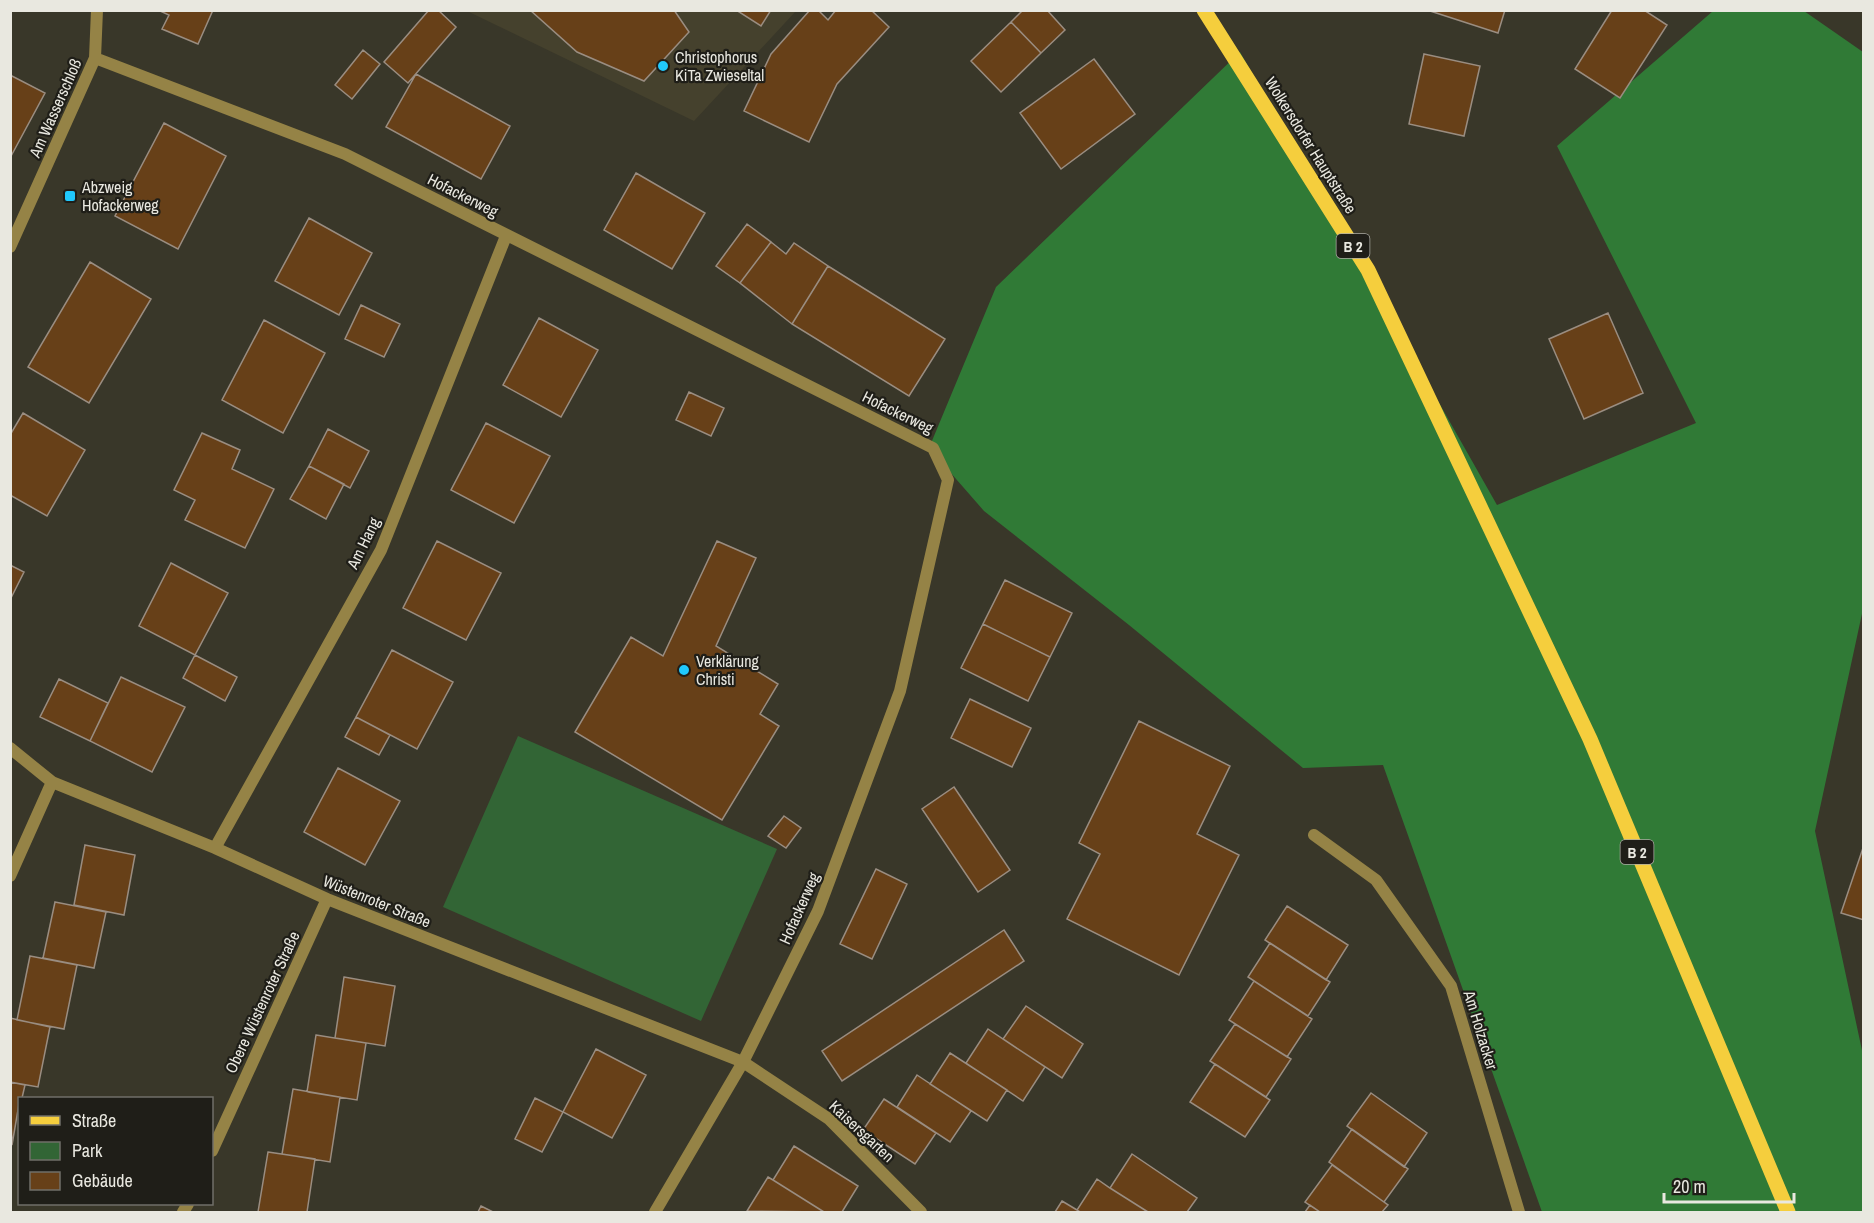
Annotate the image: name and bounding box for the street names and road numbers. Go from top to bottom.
street label: Am Wasserschloß [23,55,87,162]
street label: Wolkersdorfer Hauptstraße [1260,72,1362,218]
street label: Hofackerweg [424,168,503,222]
road number: B 2 [1336,234,1370,258]
street label: Hofackerweg [859,385,938,439]
street label: Am Hang [341,513,385,573]
road number: B 2 [1620,840,1654,864]
street label: Hofackerweg [773,868,825,947]
street label: Wüstenroter Straße [320,869,434,933]
street label: Obere Wüstenroter Straße [219,927,305,1077]
street label: Am Holzacker [1458,987,1504,1073]
street label: Kaisersgarten [825,1095,899,1167]

